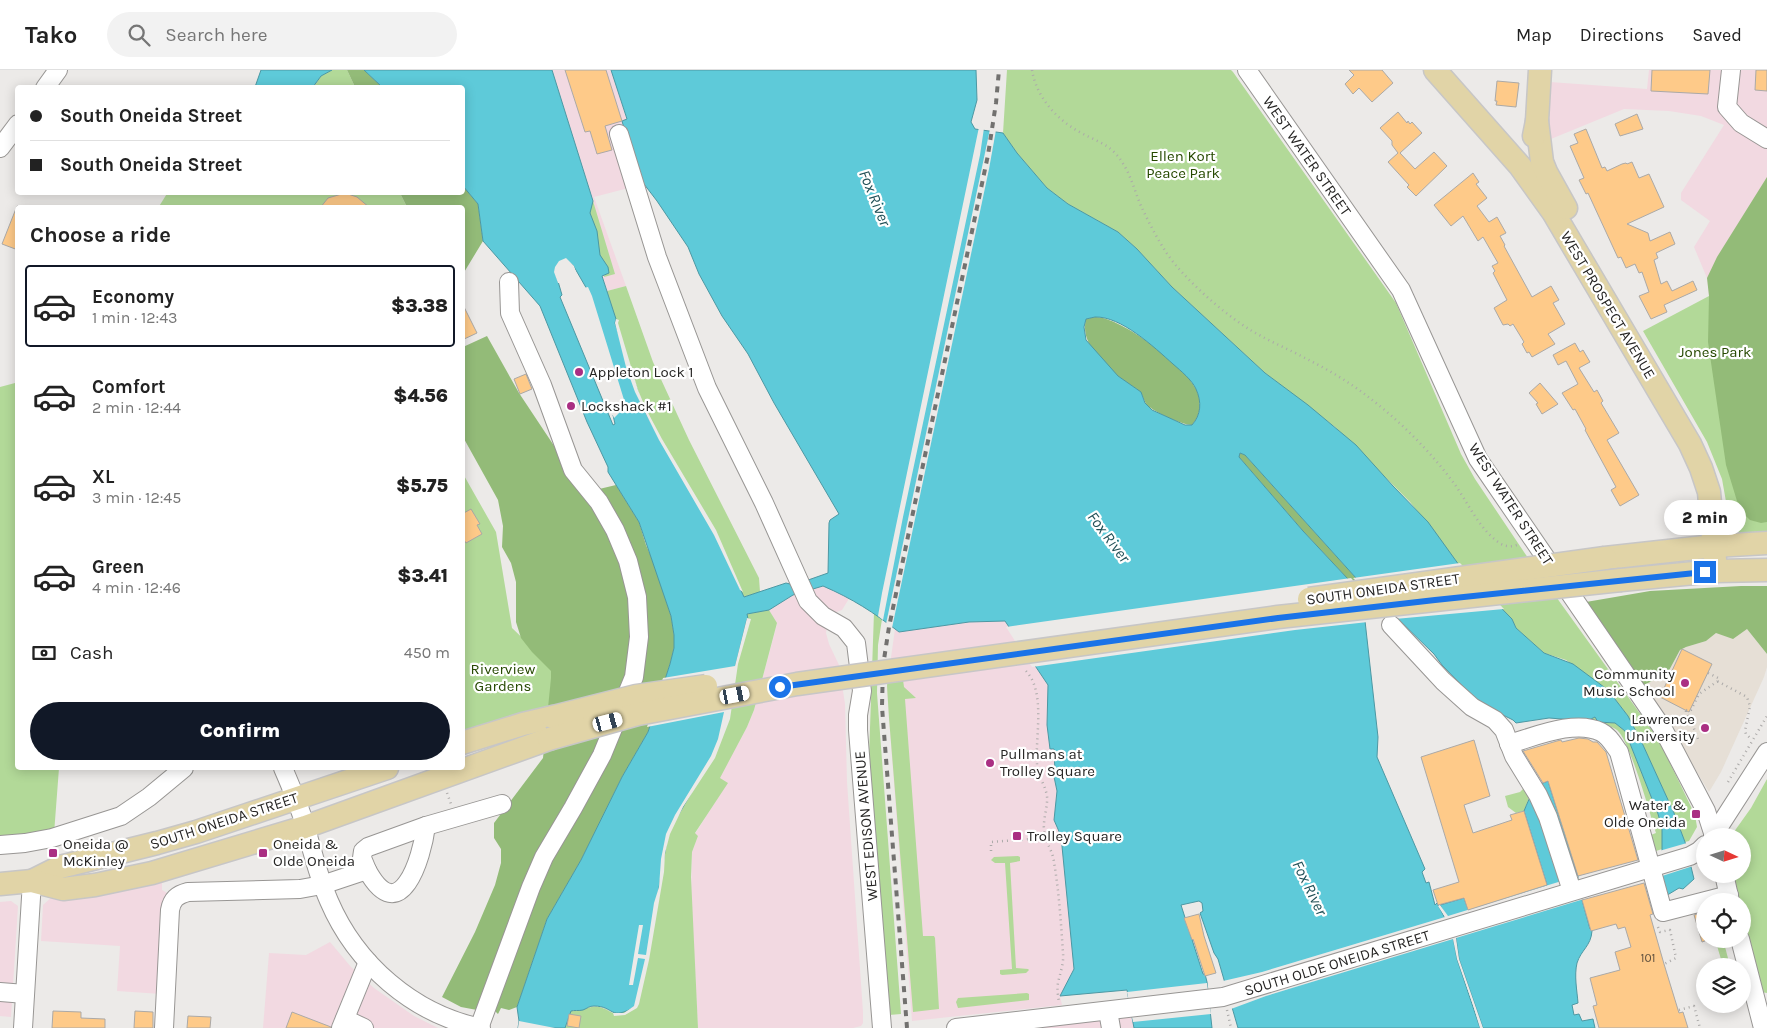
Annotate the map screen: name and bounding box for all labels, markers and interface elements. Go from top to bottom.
search box [107,12,457,57]
text: Tako [25,21,77,49]
icon: search [125,21,153,49]
text: Search here [165,24,268,46]
text: Map [1516,24,1552,46]
text: Directions [1580,24,1664,46]
text: Saved [1692,24,1742,46]
street label: WEST WATER STREET [1259,93,1355,220]
text: South Oneida Street [60,105,242,127]
park label: Ellen Kort Peace Park [1146,147,1220,182]
text: South Oneida Street [60,154,242,176]
water label: Fox River [855,167,895,229]
text: Choose a ride [30,222,171,248]
street label: WEST PROSPECT AVENUE [1557,228,1659,382]
icon: car [32,284,77,329]
text: Economy [92,286,174,308]
text: $3.38 [391,295,448,317]
text: 1 min · 12:43 [92,308,178,327]
park label: Jones Park [1679,343,1751,361]
place label: Appleton Lock 1 [589,363,693,381]
marker: Appleton Lock 1 [573,366,585,378]
icon: car [32,374,77,419]
text: Comfort [92,376,166,398]
text: $4.56 [393,385,448,407]
place label: Lockshack #1 [581,397,672,415]
text: 2 min · 12:44 [92,398,181,417]
marker: Lockshack #1 [565,400,577,412]
street label: WEST WATER STREET [1465,440,1557,569]
icon: car [32,464,77,509]
text: XL [92,466,114,488]
text: $5.75 [396,475,448,497]
text: 3 min · 12:45 [92,488,181,507]
callout: 2 min [1664,500,1746,534]
water label: Fox River [1084,508,1135,567]
text: 2 min [1682,508,1728,527]
icon: car [32,554,77,599]
text: Green [92,556,144,578]
route end [1694,561,1716,583]
text: $3.41 [397,565,448,587]
street label: SOUTH ONEIDA STREET [1305,569,1461,609]
text: 4 min · 12:46 [92,578,181,597]
icon: cash [30,639,58,667]
text: Cash [70,642,114,664]
text: 450 m [404,643,450,662]
park label: Riverview Gardens [471,660,536,695]
place label: Community Music School [1583,665,1675,700]
route start [769,676,791,698]
marker: Community Music School [1679,677,1691,689]
car [718,685,751,705]
button: Confirm [30,702,450,760]
place label: Lawrence University [1626,710,1695,745]
car [591,711,624,733]
marker: Lawrence University [1699,722,1711,734]
place label: Pullmans at Trolley Square [1000,745,1095,780]
street label: WEST EDISON AVENUE [850,750,882,902]
marker: Pullmans at Trolley Square [984,757,996,769]
street label: SOUTH ONEIDA STREET [148,788,301,853]
place label: Water & Olde Oneida [1604,796,1686,831]
marker: Water & Olde Oneida [1690,808,1702,820]
place label: Trolley Square [1027,827,1122,845]
north arrow [1696,828,1751,882]
map controls [1696,828,1751,1013]
marker: Trolley Square [1011,830,1023,842]
place label: Oneida @ McKinley [63,835,129,870]
place label: Oneida & Olde Oneida [273,835,355,870]
marker: Oneida @ McKinley [47,847,59,859]
marker: Oneida & Olde Oneida [257,847,269,859]
water label: Fox River [1289,857,1332,919]
button: locate [1696,893,1751,948]
street label: SOUTH OLDE ONEIDA STREET [1242,926,1432,1000]
house number: 101 [1640,951,1656,965]
button: layers [1696,958,1751,1013]

